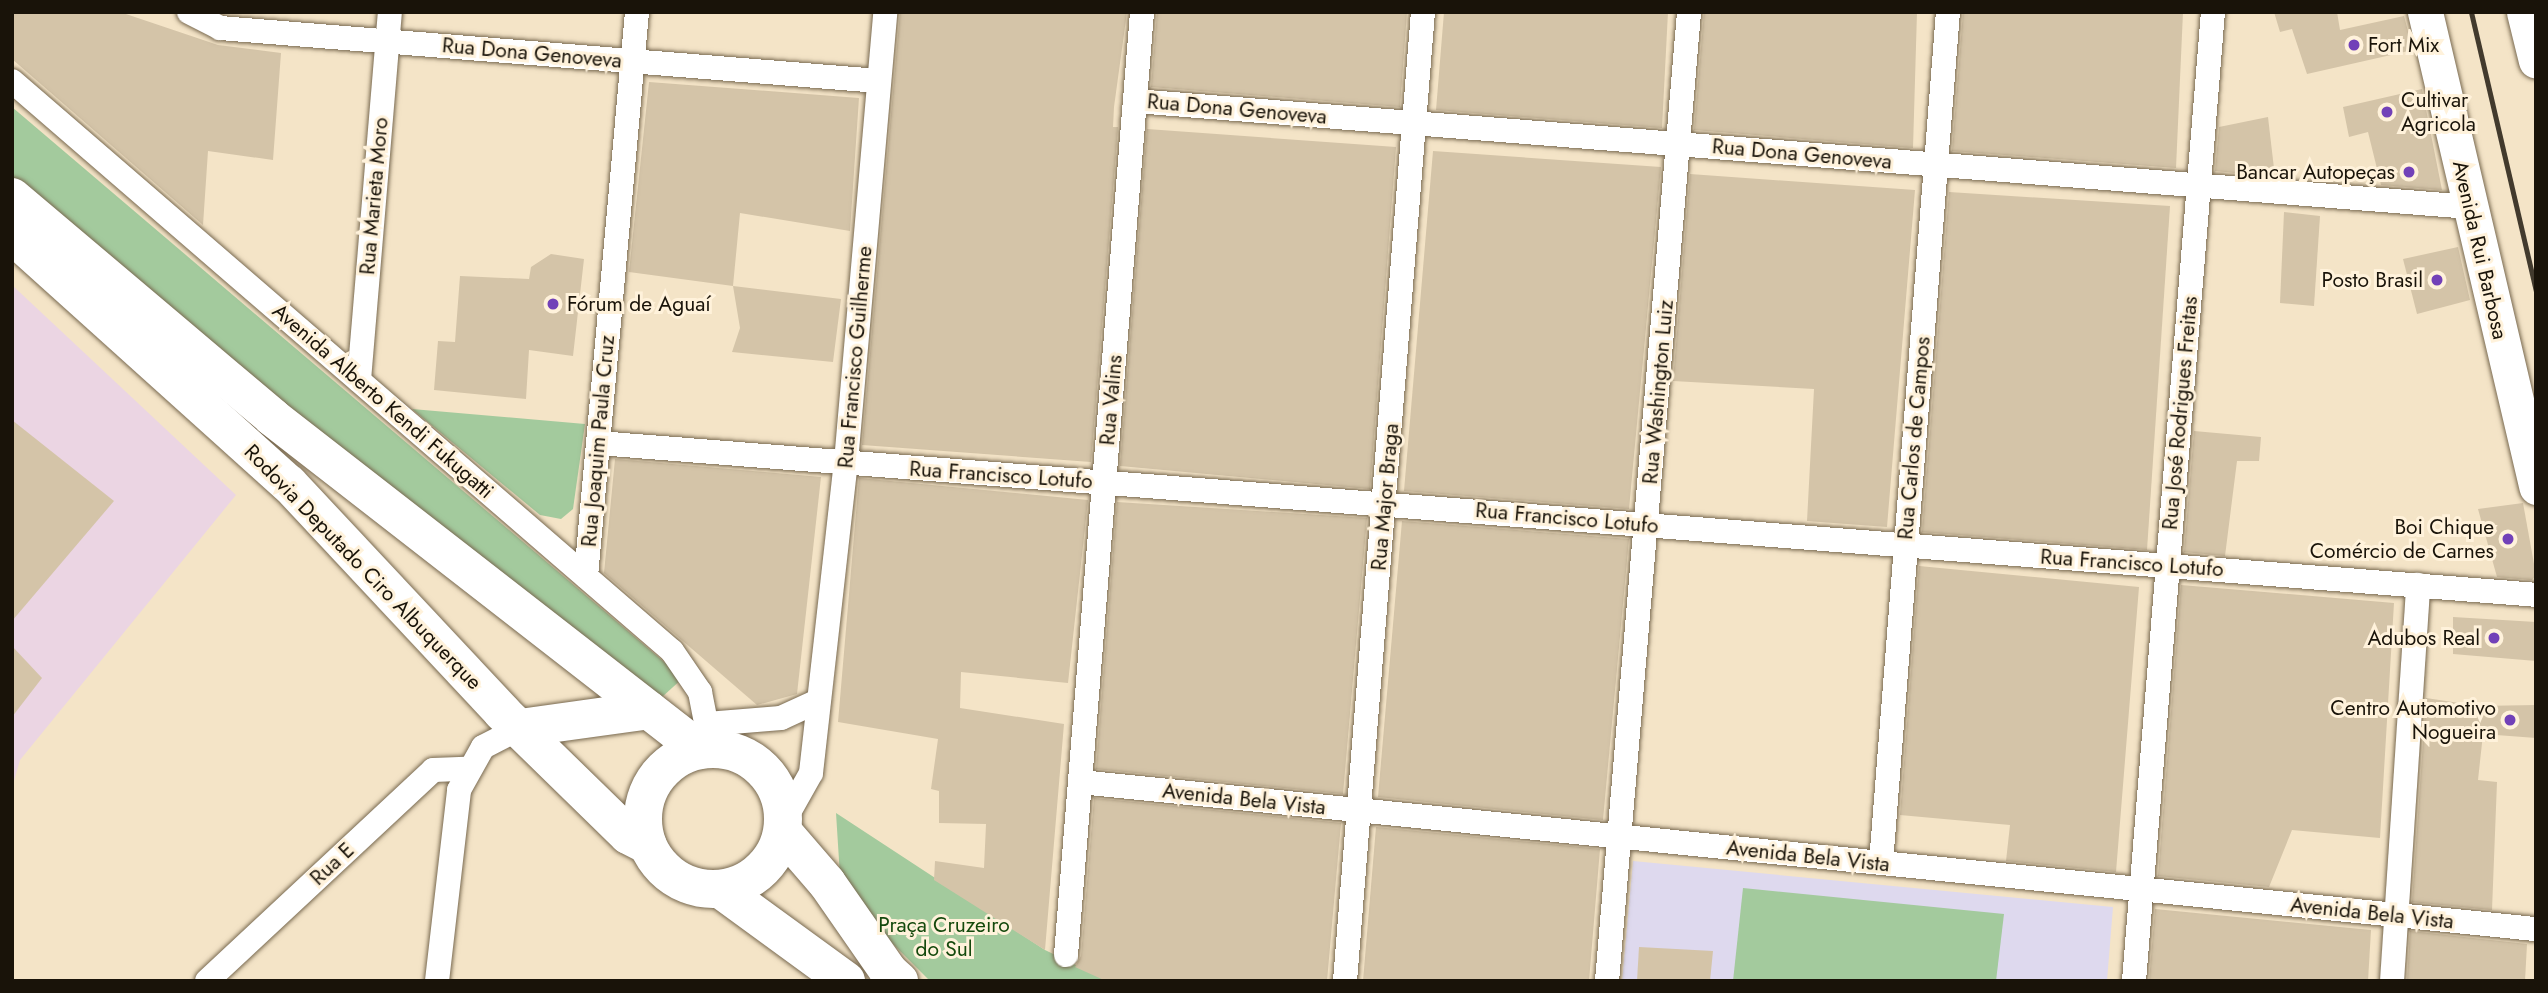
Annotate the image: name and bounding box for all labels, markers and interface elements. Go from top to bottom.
place label: Fort Mix [2368,32,2439,58]
street label: Rua Dona Genoveva [441,33,623,73]
marker: Fort Mix [2346,37,2362,53]
place label: Cultivar Agricola [2401,87,2476,137]
street label: Rua Dona Genoveva [1146,89,1328,129]
marker: Cultivar Agricola [2379,104,2395,120]
street label: Rua Marieta Moro [355,116,393,276]
street label: Rua Dona Genoveva [1711,134,1893,174]
street label: Avenida Rui Barbosa [2447,158,2513,342]
place label: Bancar Autopeças [2236,159,2395,185]
marker: Bancar Autopeças [2401,164,2417,180]
street label: Rua Francisco Guilherme [833,245,877,469]
place label: Posto Brasil [2322,267,2423,293]
marker: Posto Brasil [2429,272,2445,288]
place label: Fórum de Aguaí [567,291,711,317]
street label: Rua José Rodrigues Freitas [2157,295,2203,531]
marker: Fórum de Aguaí [545,296,561,312]
street label: Avenida Alberto Kendi Fukugatti [267,298,499,504]
street label: Rua Washington Luiz [1637,299,1679,485]
street label: Rua Joaquim Paula Cruz [576,334,620,548]
street label: Rua Carlos de Campos [1893,335,1935,541]
street label: Rua Valins [1094,354,1128,446]
street label: Rua Major Braga [1366,422,1404,572]
street label: Rodovia Deputado Ciro Albuquerque [239,439,487,695]
street label: Rua Francisco Lotufo [908,456,1094,494]
street label: Rua Francisco Lotufo [1474,497,1660,539]
place label: Boi Chique Comércio de Carnes [2310,514,2494,564]
marker: Boi Chique Comércio de Carnes [2500,531,2516,547]
street label: Rua Francisco Lotufo [2039,544,2225,582]
place label: Adubos Real [2367,625,2480,651]
marker: Adubos Real [2486,630,2502,646]
place label: Centro Automotivo Nogueira [2330,695,2496,745]
marker: Centro Automotivo Nogueira [2502,712,2518,728]
street label: Avenida Bela Vista [1161,778,1327,820]
street label: Avenida Bela Vista [1725,835,1891,877]
street label: Rua E [305,837,359,891]
street label: Avenida Bela Vista [2289,892,2455,934]
park label: Praça Cruzeiro do Sul [878,912,1010,962]

